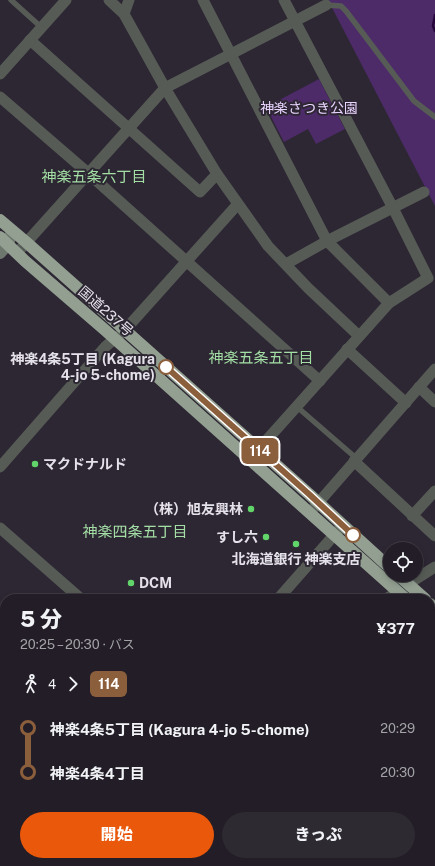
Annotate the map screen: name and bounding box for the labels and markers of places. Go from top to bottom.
place label: 神楽4条5丁目 (Kagura 4-jo 5-chome) [10,351,155,383]
marker: 神楽4条5丁目 (Kagura 4-jo 5-chome) [158,359,174,375]
place label: マクドナルド [43,456,127,472]
marker: マクドナルド [30,459,40,469]
place label: （株）旭友興林 [145,501,243,517]
marker: （株）旭友興林 [246,504,256,514]
unlabelled marker [345,527,361,543]
place label: すし六 [216,529,258,545]
marker: すし六 [261,532,271,542]
marker: 北海道銀行 神楽支店 [291,539,301,549]
place label: 北海道銀行 神楽支店 [231,551,361,567]
place label: DCM [139,575,172,591]
marker: DCM [126,578,136,588]

